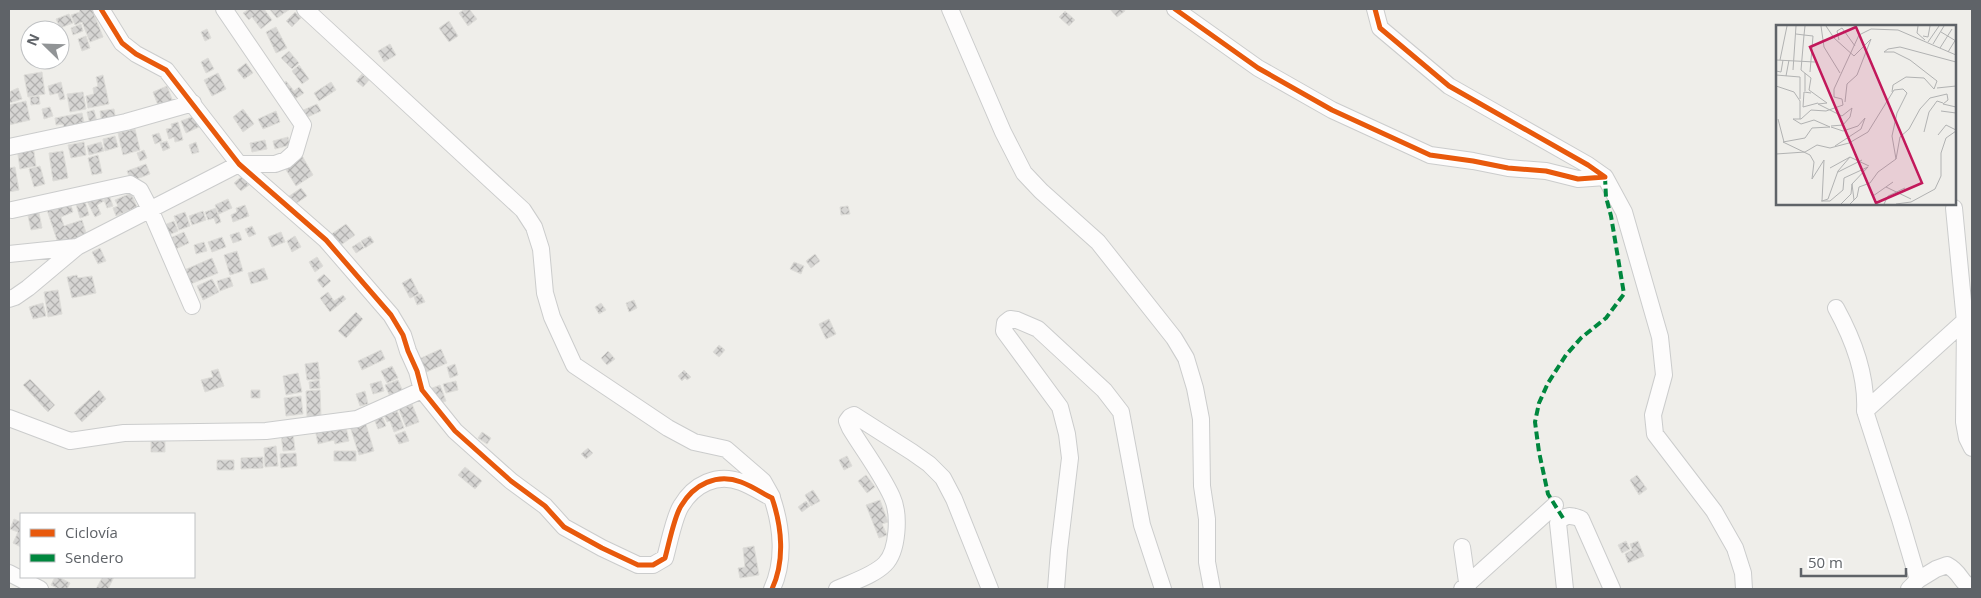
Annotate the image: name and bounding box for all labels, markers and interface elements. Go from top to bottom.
north arrow [20,20,70,70]
inset map [1776,25,1956,205]
text: N [22,31,44,49]
legend [20,513,195,578]
text: Ciclovía [65,522,118,542]
scale bar [1801,546,1906,578]
text: Sendero [65,547,124,567]
text: 50 m [1808,552,1843,572]

